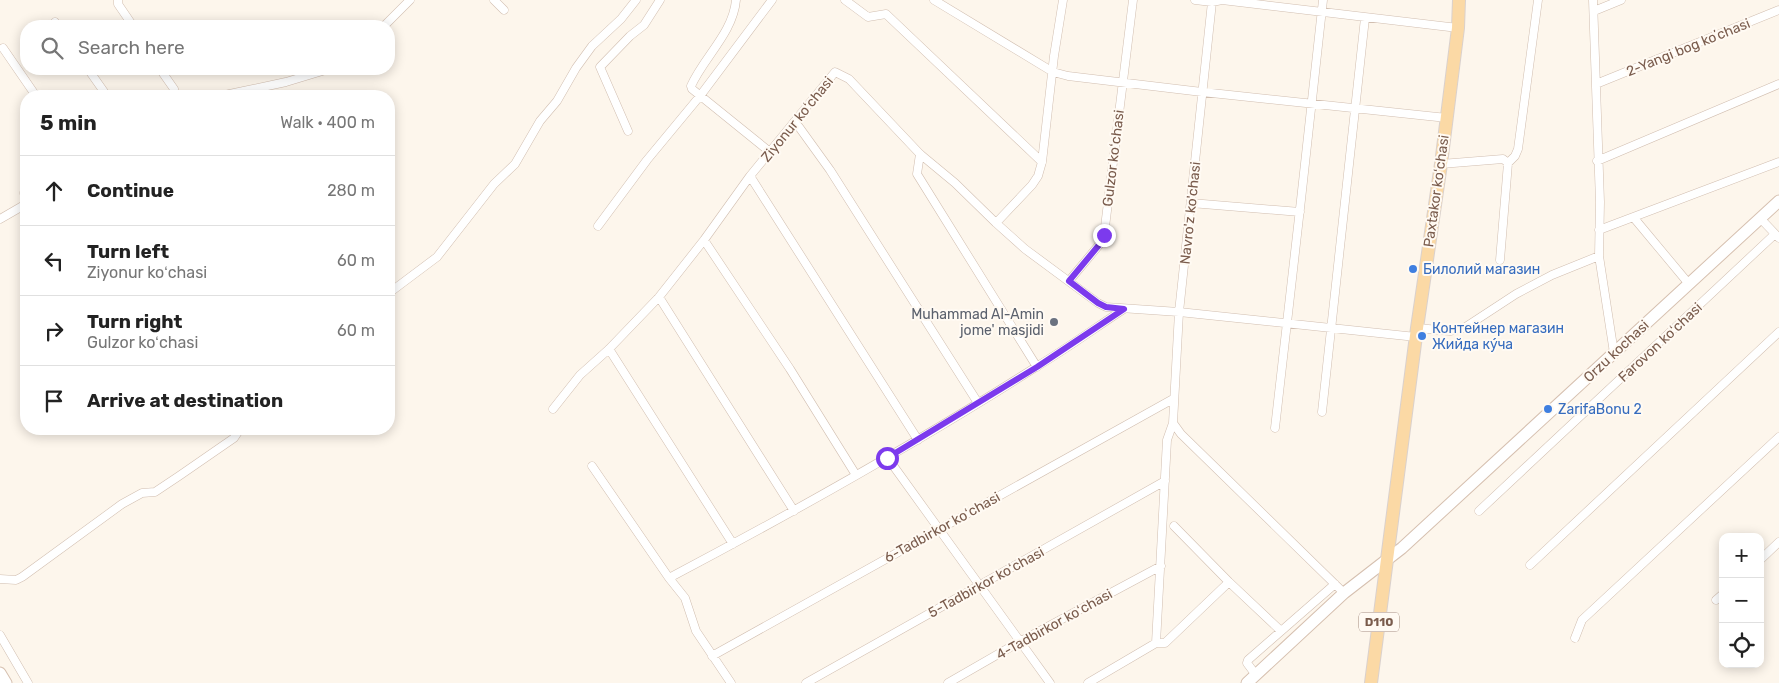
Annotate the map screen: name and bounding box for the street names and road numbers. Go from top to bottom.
street label: 2-Yangi bog koʼchasi [1624,15,1753,80]
street label: Ziyonur koʻchasi [758,73,837,166]
street label: Gulzor koʻchasi [1099,109,1128,207]
street label: Paxtakor koʻchasi [1420,134,1453,248]
street label: Navro'z ko'chasi [1177,161,1204,265]
street label: Farovon koʻchasi [1615,299,1706,386]
street label: Orzu kochasi [1580,317,1653,386]
street label: 6-Tadbirkor koʻchasi [881,488,1003,566]
street label: 5-Tadbirkor koʻchasi [925,543,1047,621]
street label: 4-Tadbirkor koʻchasi [993,585,1115,663]
road number: D110 [1359,612,1399,632]

